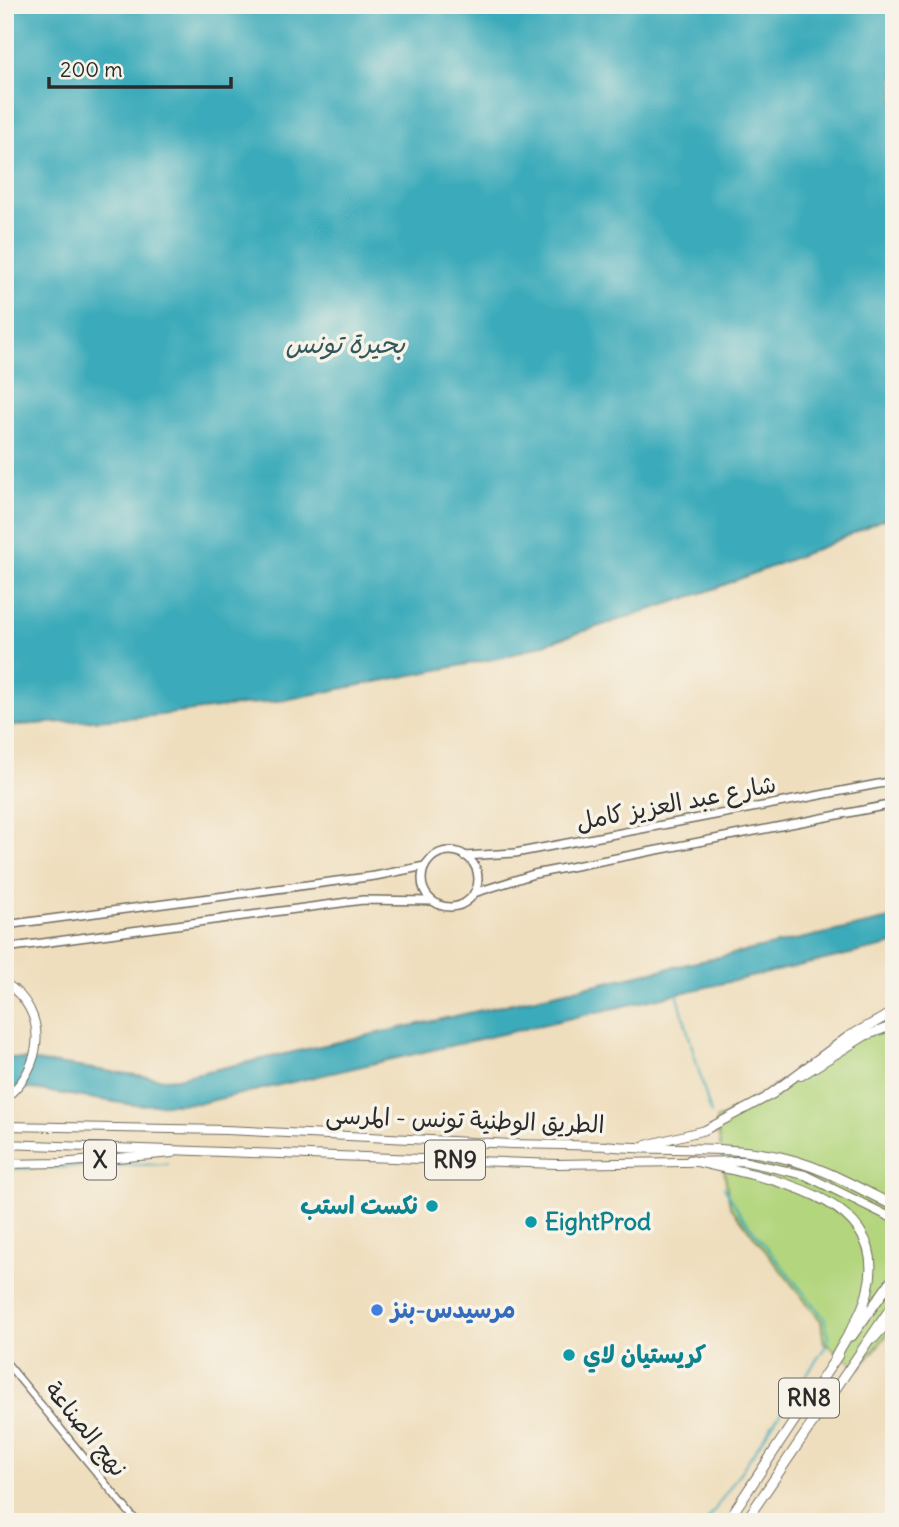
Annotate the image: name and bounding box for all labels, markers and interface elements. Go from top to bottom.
scale bar [49,46,231,90]
text: 200 m [60,56,123,83]
water label: بحيرة تونس [285,327,406,360]
street label: شارع عبد العزيز كامل [573,768,779,839]
street label: الطريق الوطنية تونس - المرسى [325,1099,605,1140]
road number: X [84,1140,116,1180]
road number: RN9 [425,1140,485,1180]
place label: نكست استب [300,1190,418,1220]
marker: نكست استب [424,1198,440,1214]
place label: EightProd [545,1206,651,1236]
marker: EightProd [523,1214,539,1230]
place label: مرسيدس-بنز [389,1294,515,1324]
marker: مرسيدس-بنز [369,1302,385,1318]
place label: كريستيان لاي [583,1339,707,1373]
marker: كريستيان لاي [561,1347,577,1363]
street label: نهج الصناعة [38,1375,134,1483]
road number: RN8 [779,1378,839,1418]

